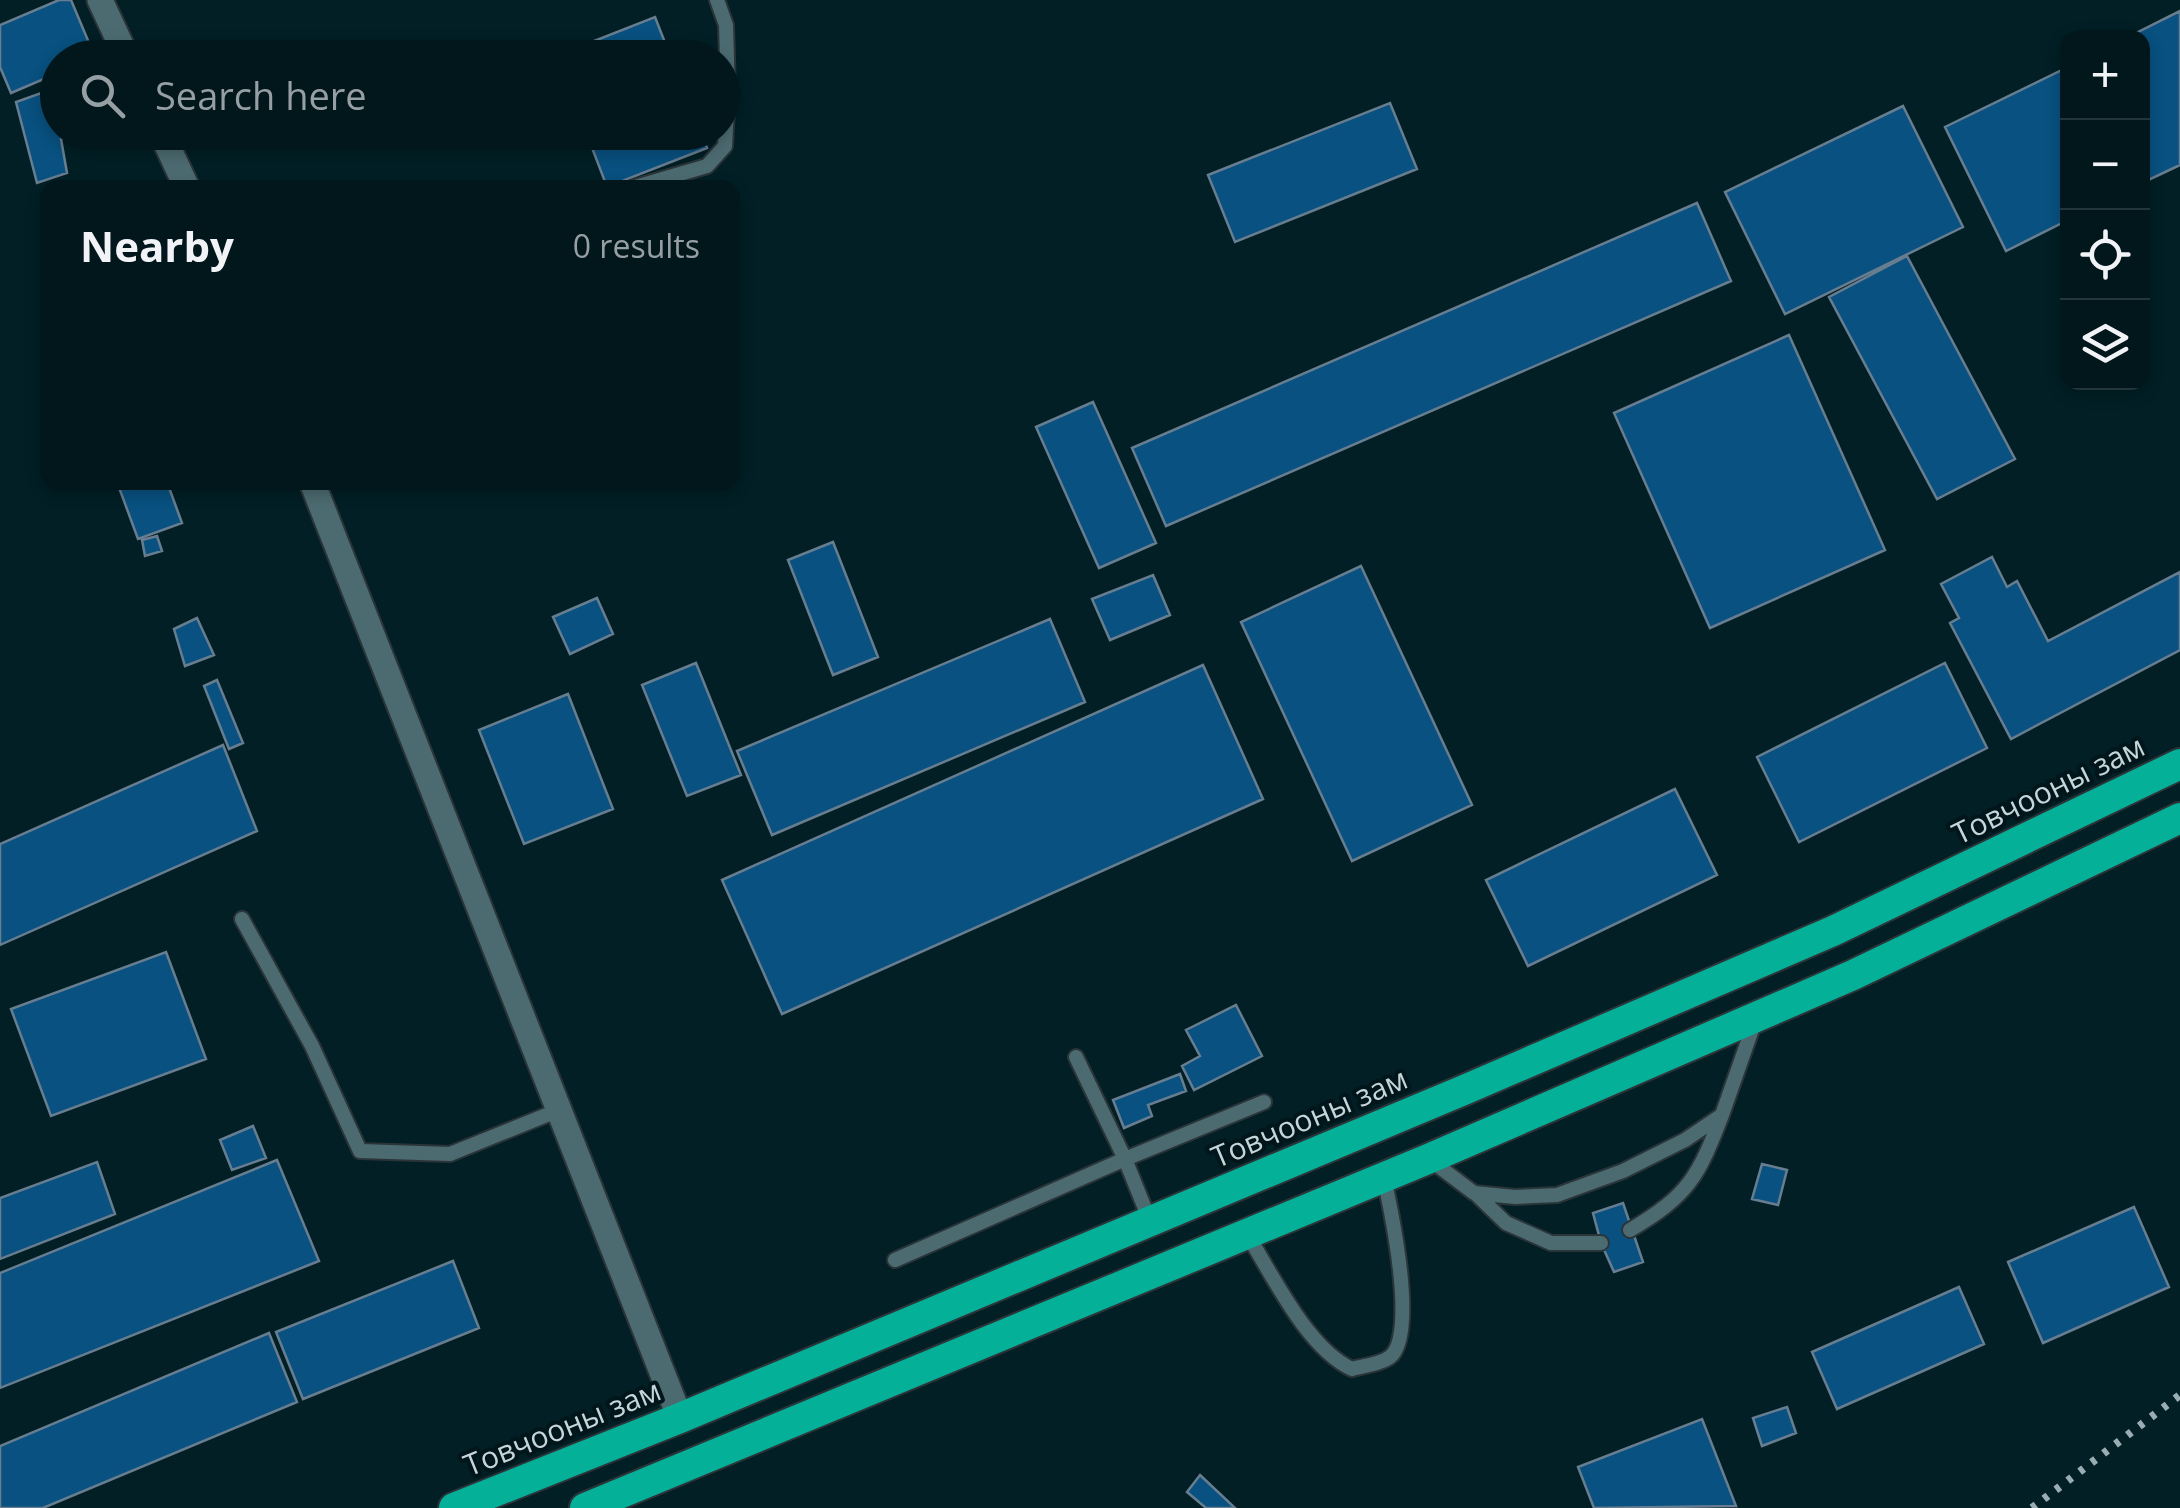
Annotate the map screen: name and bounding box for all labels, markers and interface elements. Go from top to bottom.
map controls [2060,30,2150,390]
button: + [2060,30,2150,120]
search box [40,40,740,150]
icon: search [75,68,130,123]
text: Search here [155,69,367,121]
button: − [2060,120,2150,210]
button: locate [2060,210,2150,300]
text: Nearby [80,217,234,274]
text: 0 results [573,224,700,267]
button: layers [2060,300,2150,390]
street label: Товчооны зам [1945,725,2151,853]
street label: Товчооны зам [1205,1057,1413,1177]
street label: Товчооны зам [457,1369,667,1485]

